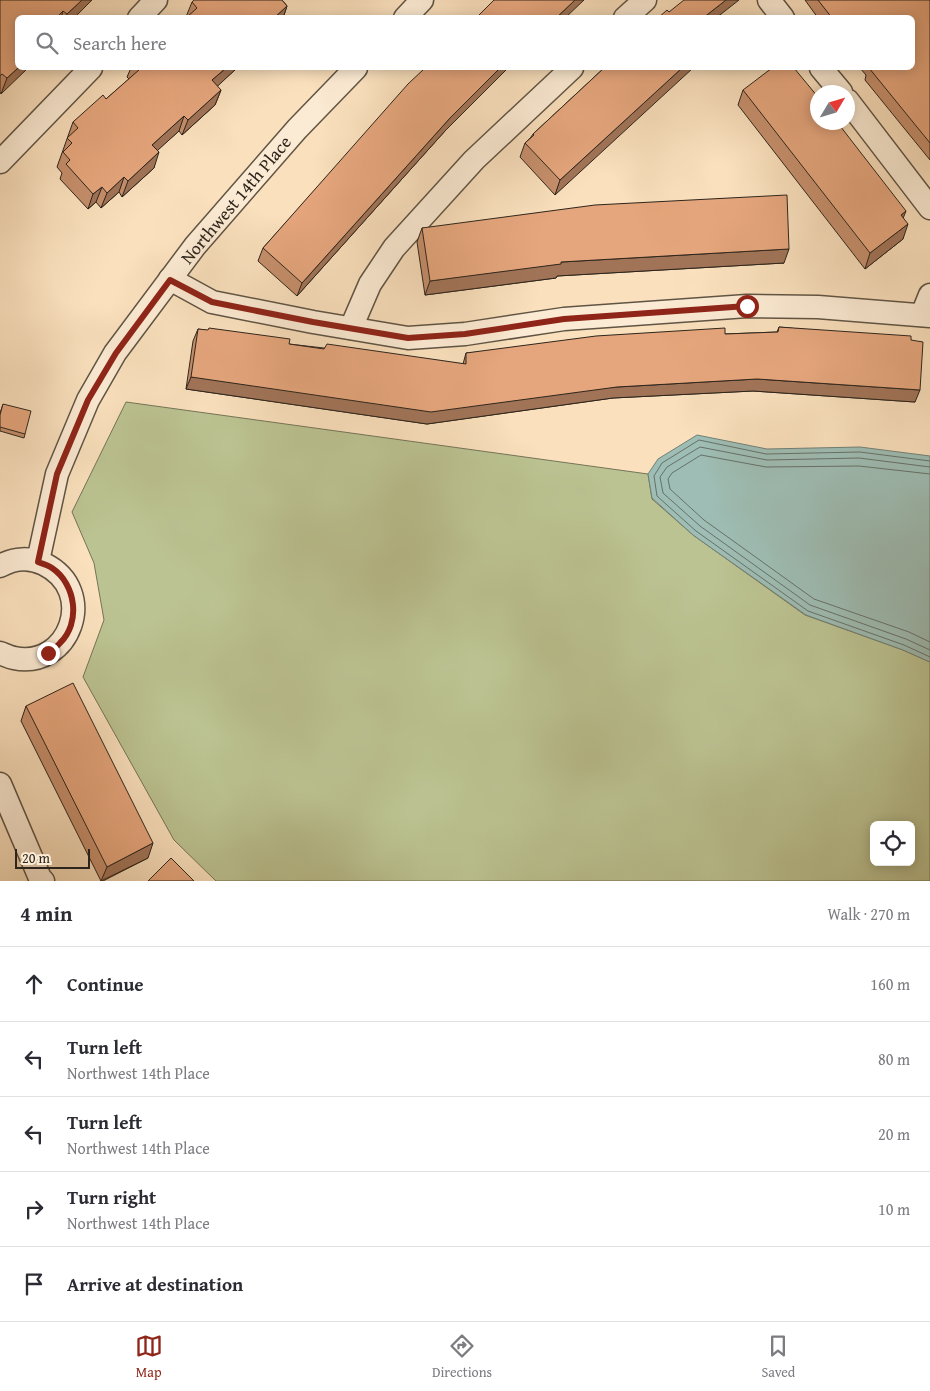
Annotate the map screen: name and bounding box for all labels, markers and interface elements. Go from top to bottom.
search box [15,15,915,70]
icon: search [33,29,61,57]
text: Search here [73,29,167,57]
north arrow [810,85,855,130]
street label: Northwest 14th Place [174,129,298,270]
route start [736,295,759,318]
route end [37,642,60,665]
map controls [870,821,915,866]
button: locate [870,821,915,866]
scale bar [15,846,90,869]
text: 20 m [22,848,50,868]
text: 4 min [20,898,72,929]
text: Walk · 270 m [827,902,910,926]
icon: ahead [20,970,48,998]
text: Continue [67,970,144,998]
text: 160 m [870,972,910,996]
text: Turn left [67,1033,142,1061]
icon: left [20,1045,48,1073]
text: 80 m [878,1047,910,1071]
text: Northwest 14th Place [67,1061,210,1085]
text: Turn left [67,1108,142,1136]
icon: left [20,1120,48,1148]
text: 20 m [878,1122,910,1146]
text: Northwest 14th Place [67,1136,210,1160]
text: Turn right [67,1183,156,1211]
icon: right [20,1195,48,1223]
text: 10 m [878,1197,910,1221]
text: Northwest 14th Place [67,1211,210,1235]
icon: arrive [20,1270,48,1298]
text: Arrive at destination [67,1270,243,1298]
tab: Map [135,1332,163,1382]
tab: Directions [432,1332,492,1382]
tab: Saved [761,1332,795,1382]

